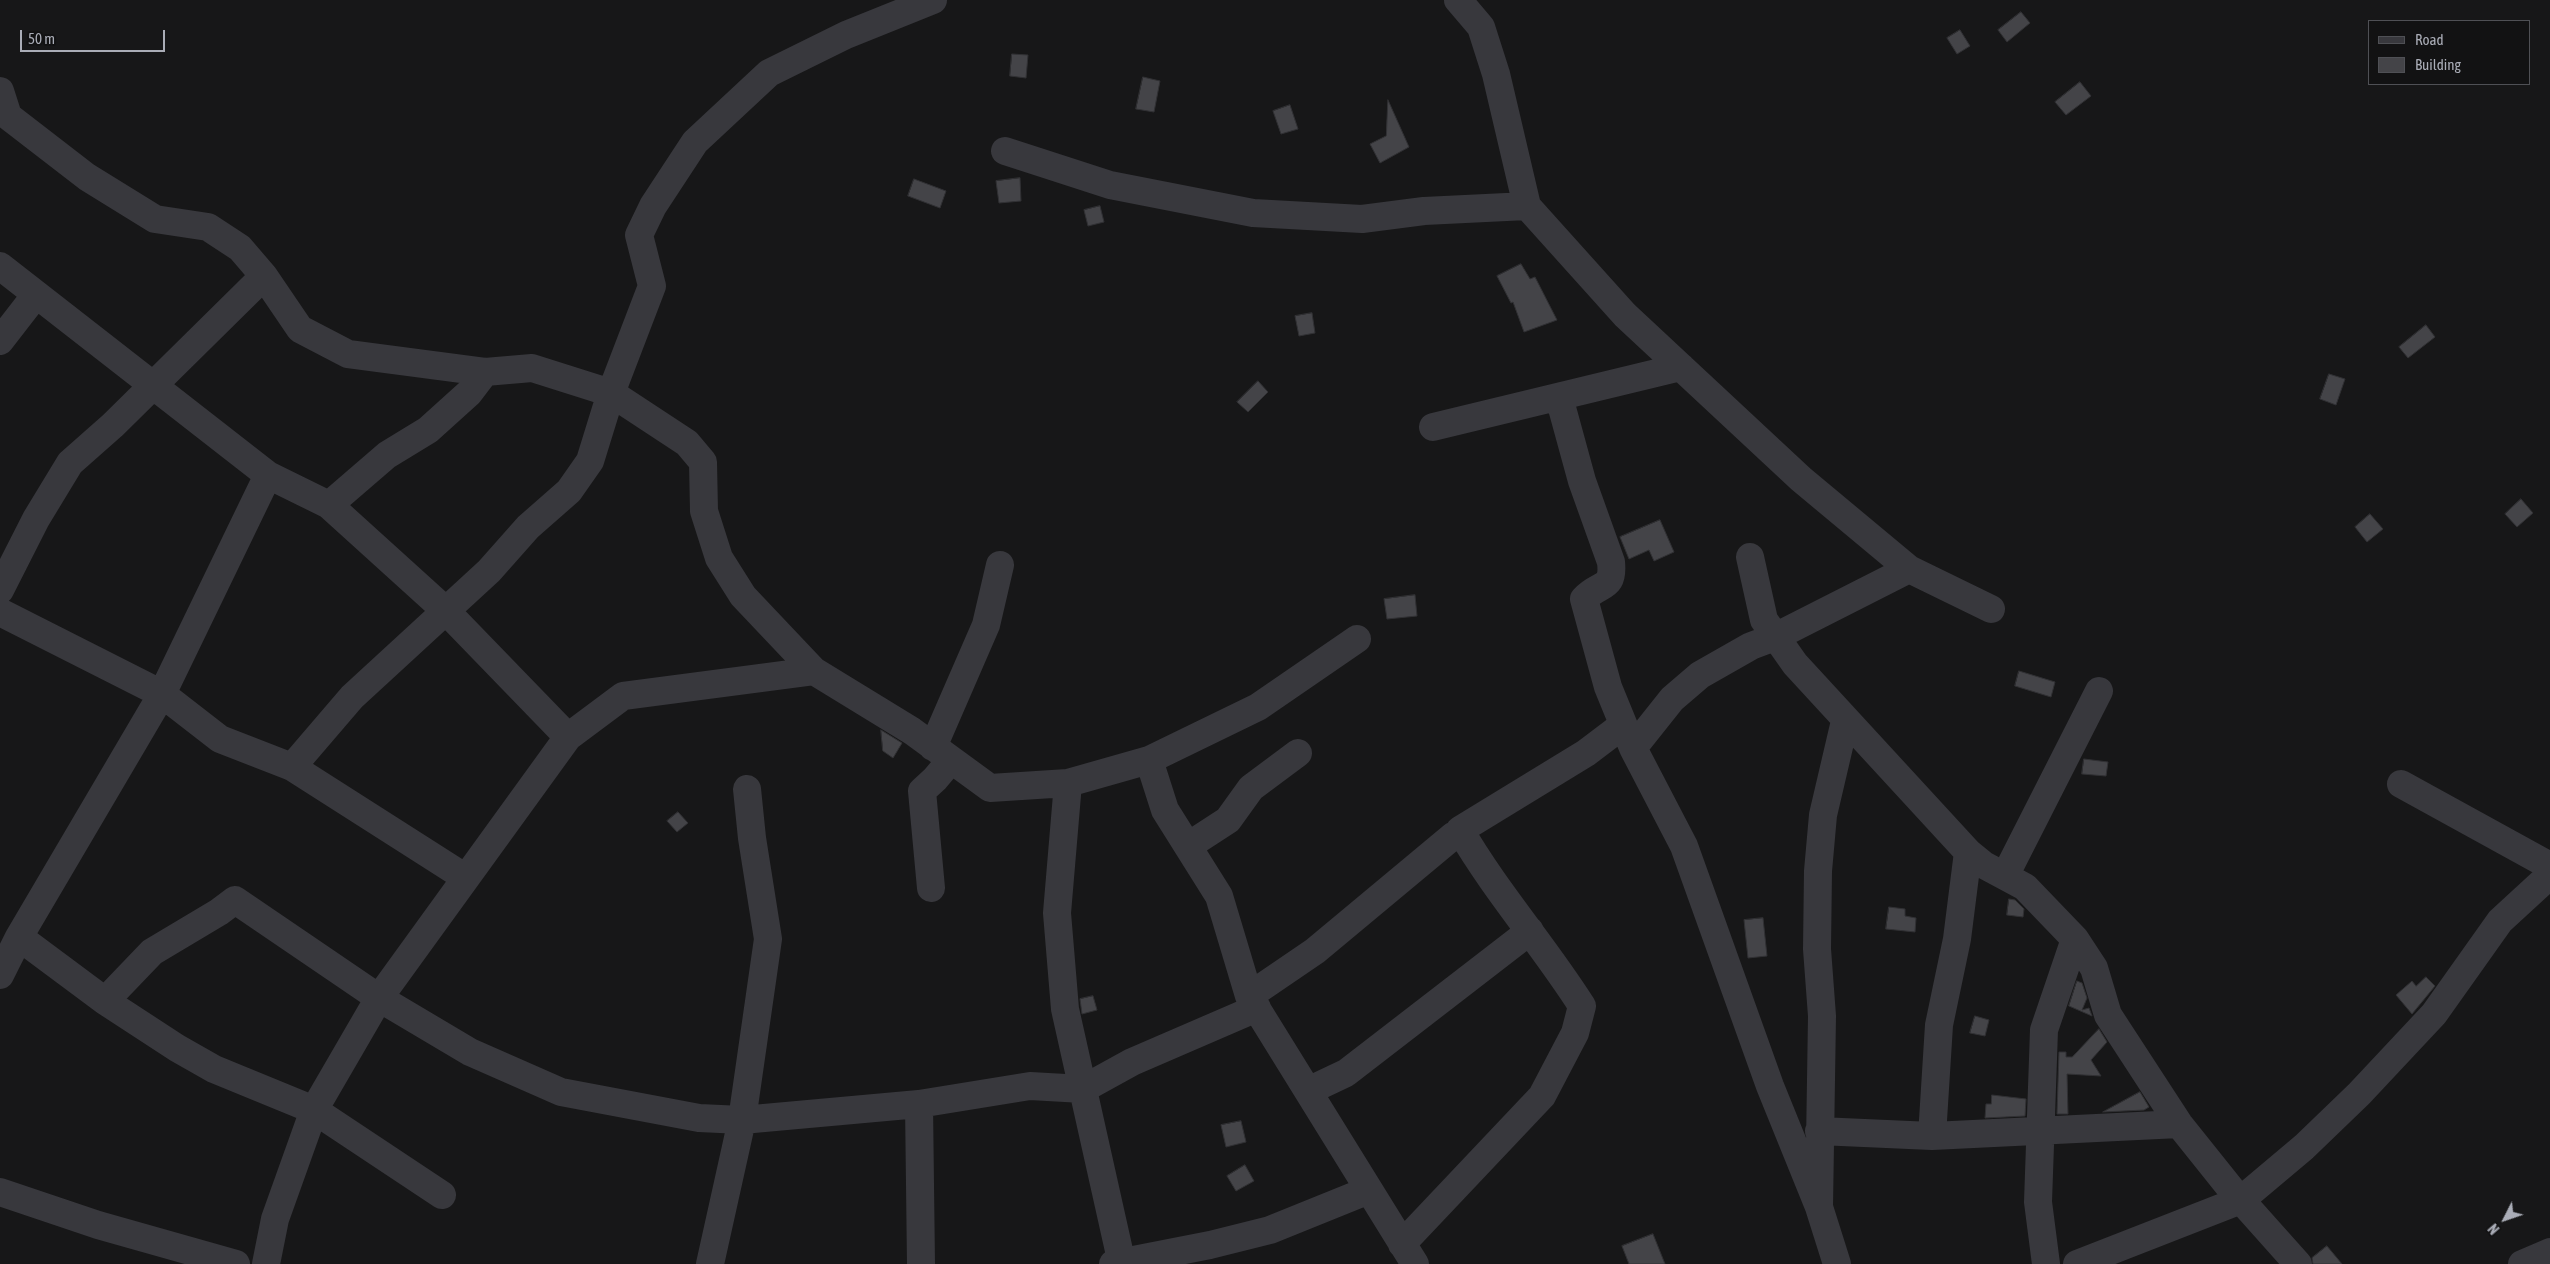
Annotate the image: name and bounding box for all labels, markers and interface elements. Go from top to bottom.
scale bar [22,20,168,52]
legend [2368,20,2530,85]
text: 50 m [28,30,55,47]
text: Road [2415,31,2444,48]
text: Building [2415,56,2461,73]
north arrow [2480,1194,2530,1244]
text: N [2485,1220,2502,1237]

